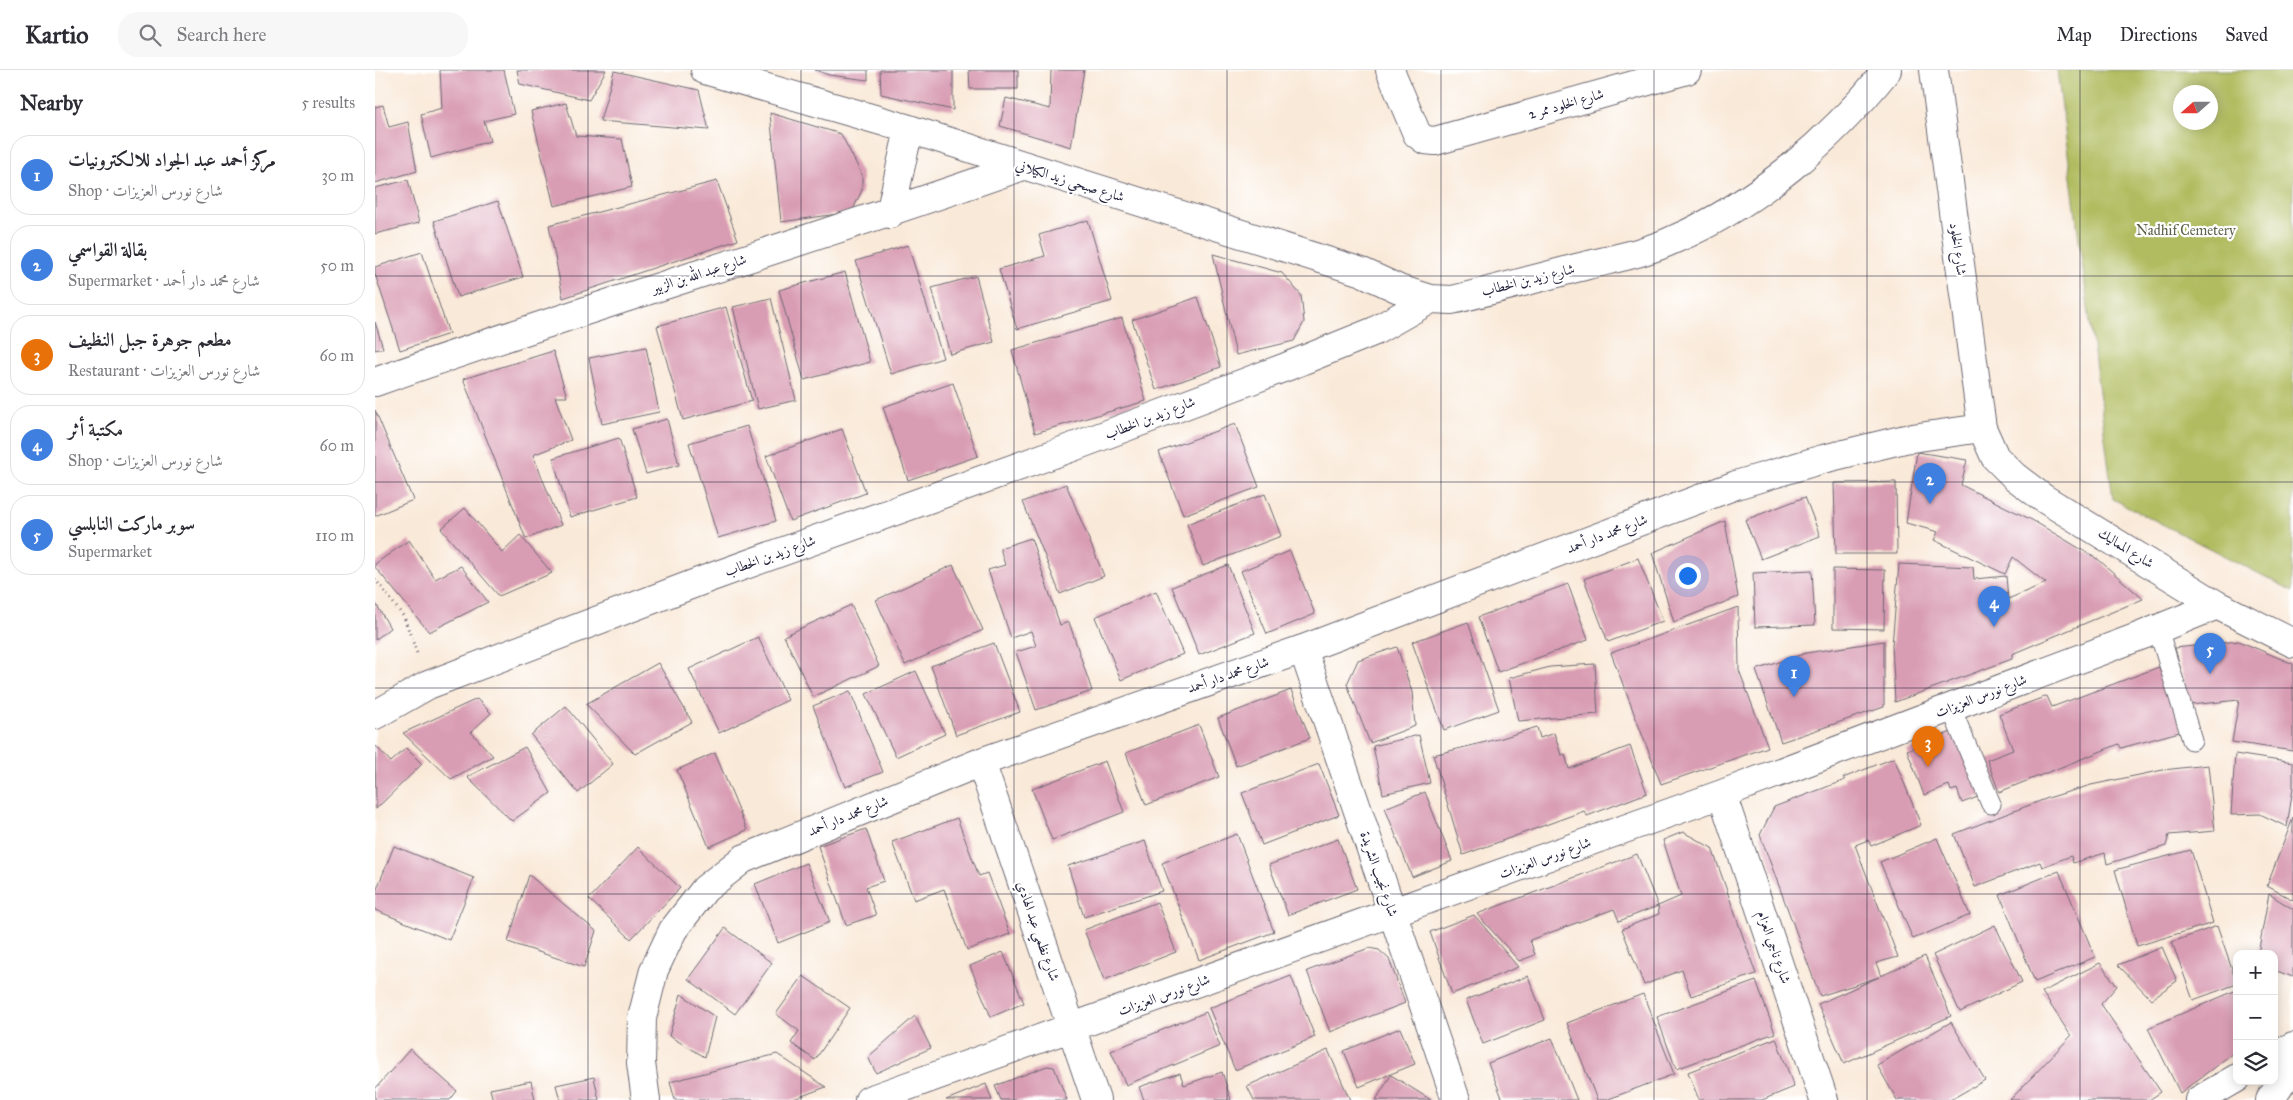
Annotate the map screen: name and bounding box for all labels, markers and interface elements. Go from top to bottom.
search box [118,12,468,57]
text: Kartio [25,20,88,50]
icon: search [136,21,164,49]
text: Search here [176,23,266,46]
text: Map [2056,24,2092,46]
text: Directions [2120,24,2197,46]
text: Saved [2225,24,2268,46]
street label: شارع الخلود ممر 2 [1526,85,1607,126]
north arrow [2173,85,2218,130]
text: Nearby [20,90,83,116]
text: 5 results [301,93,355,112]
text: مركز أحمد عبد الجواد للالكترونيات [68,148,276,171]
street label: شارع صبحي زيد الكيلاني [1012,156,1126,209]
text: 1 [34,166,40,185]
text: 30 m [321,166,354,185]
text: Shop · شارع نورس العزيزات [68,181,223,200]
street label: شارع الخلود [1943,221,1970,277]
park label: Nadhif Cemetery [2136,222,2236,239]
text: بقالة القواسمي [68,238,147,261]
street label: شارع عبد الله بن الزبير [647,248,749,301]
text: 2 [33,256,41,275]
text: 50 m [320,256,354,275]
street label: شارع زيد بن الخطاب [1480,260,1577,303]
text: Supermarket · شارع محمد دار أحمد [68,271,260,290]
text: مطعم جوهرة جبل النظيف [68,328,232,351]
text: 3 [34,346,40,365]
text: 60 m [320,346,354,365]
text: Restaurant · شارع نورس العزيزات [68,361,260,380]
street label: شارع زيد بن الخطاب [1102,393,1199,446]
text: مكتبة أثر [68,418,123,441]
text: 4 [33,436,41,455]
text: 60 m [320,436,354,455]
text: Shop · شارع نورس العزيزات [68,451,223,470]
pin: 2 [1914,463,1946,504]
street label: شارع محمد دار أحمد [1563,509,1651,560]
text: سوبر ماركت النابلسي [68,512,195,535]
street label: شارع المماليك [2093,524,2157,574]
text: 5 [33,526,41,545]
text: 110 m [315,526,354,545]
street label: شارع زيد بن الخطاب [722,532,819,583]
text: Supermarket [68,542,152,561]
your location [1675,563,1701,589]
pin: 4 [1978,586,2010,627]
pin: 5 [2194,633,2226,674]
street label: شارع محمد دار أحمد [1184,651,1272,700]
pin: 1 [1778,656,1810,697]
street label: شارع نورس العزيزات [1933,671,2030,724]
pin: 3 [1912,726,1944,767]
street label: شارع محمد دار أحمد [805,790,892,843]
street label: شارع نجيب الشريدة [1354,829,1402,920]
street label: شارع نورس العزيزات [1497,833,1594,885]
street label: شارع نظمي عبد الهادي [1009,879,1063,985]
street label: شارع ناجي العزام [1750,908,1794,987]
map controls [2233,950,2278,1085]
button: + [2233,950,2278,995]
street label: شارع نورس العزيزات [1116,970,1213,1022]
button: − [2233,995,2278,1040]
button: layers [2233,1040,2278,1085]

